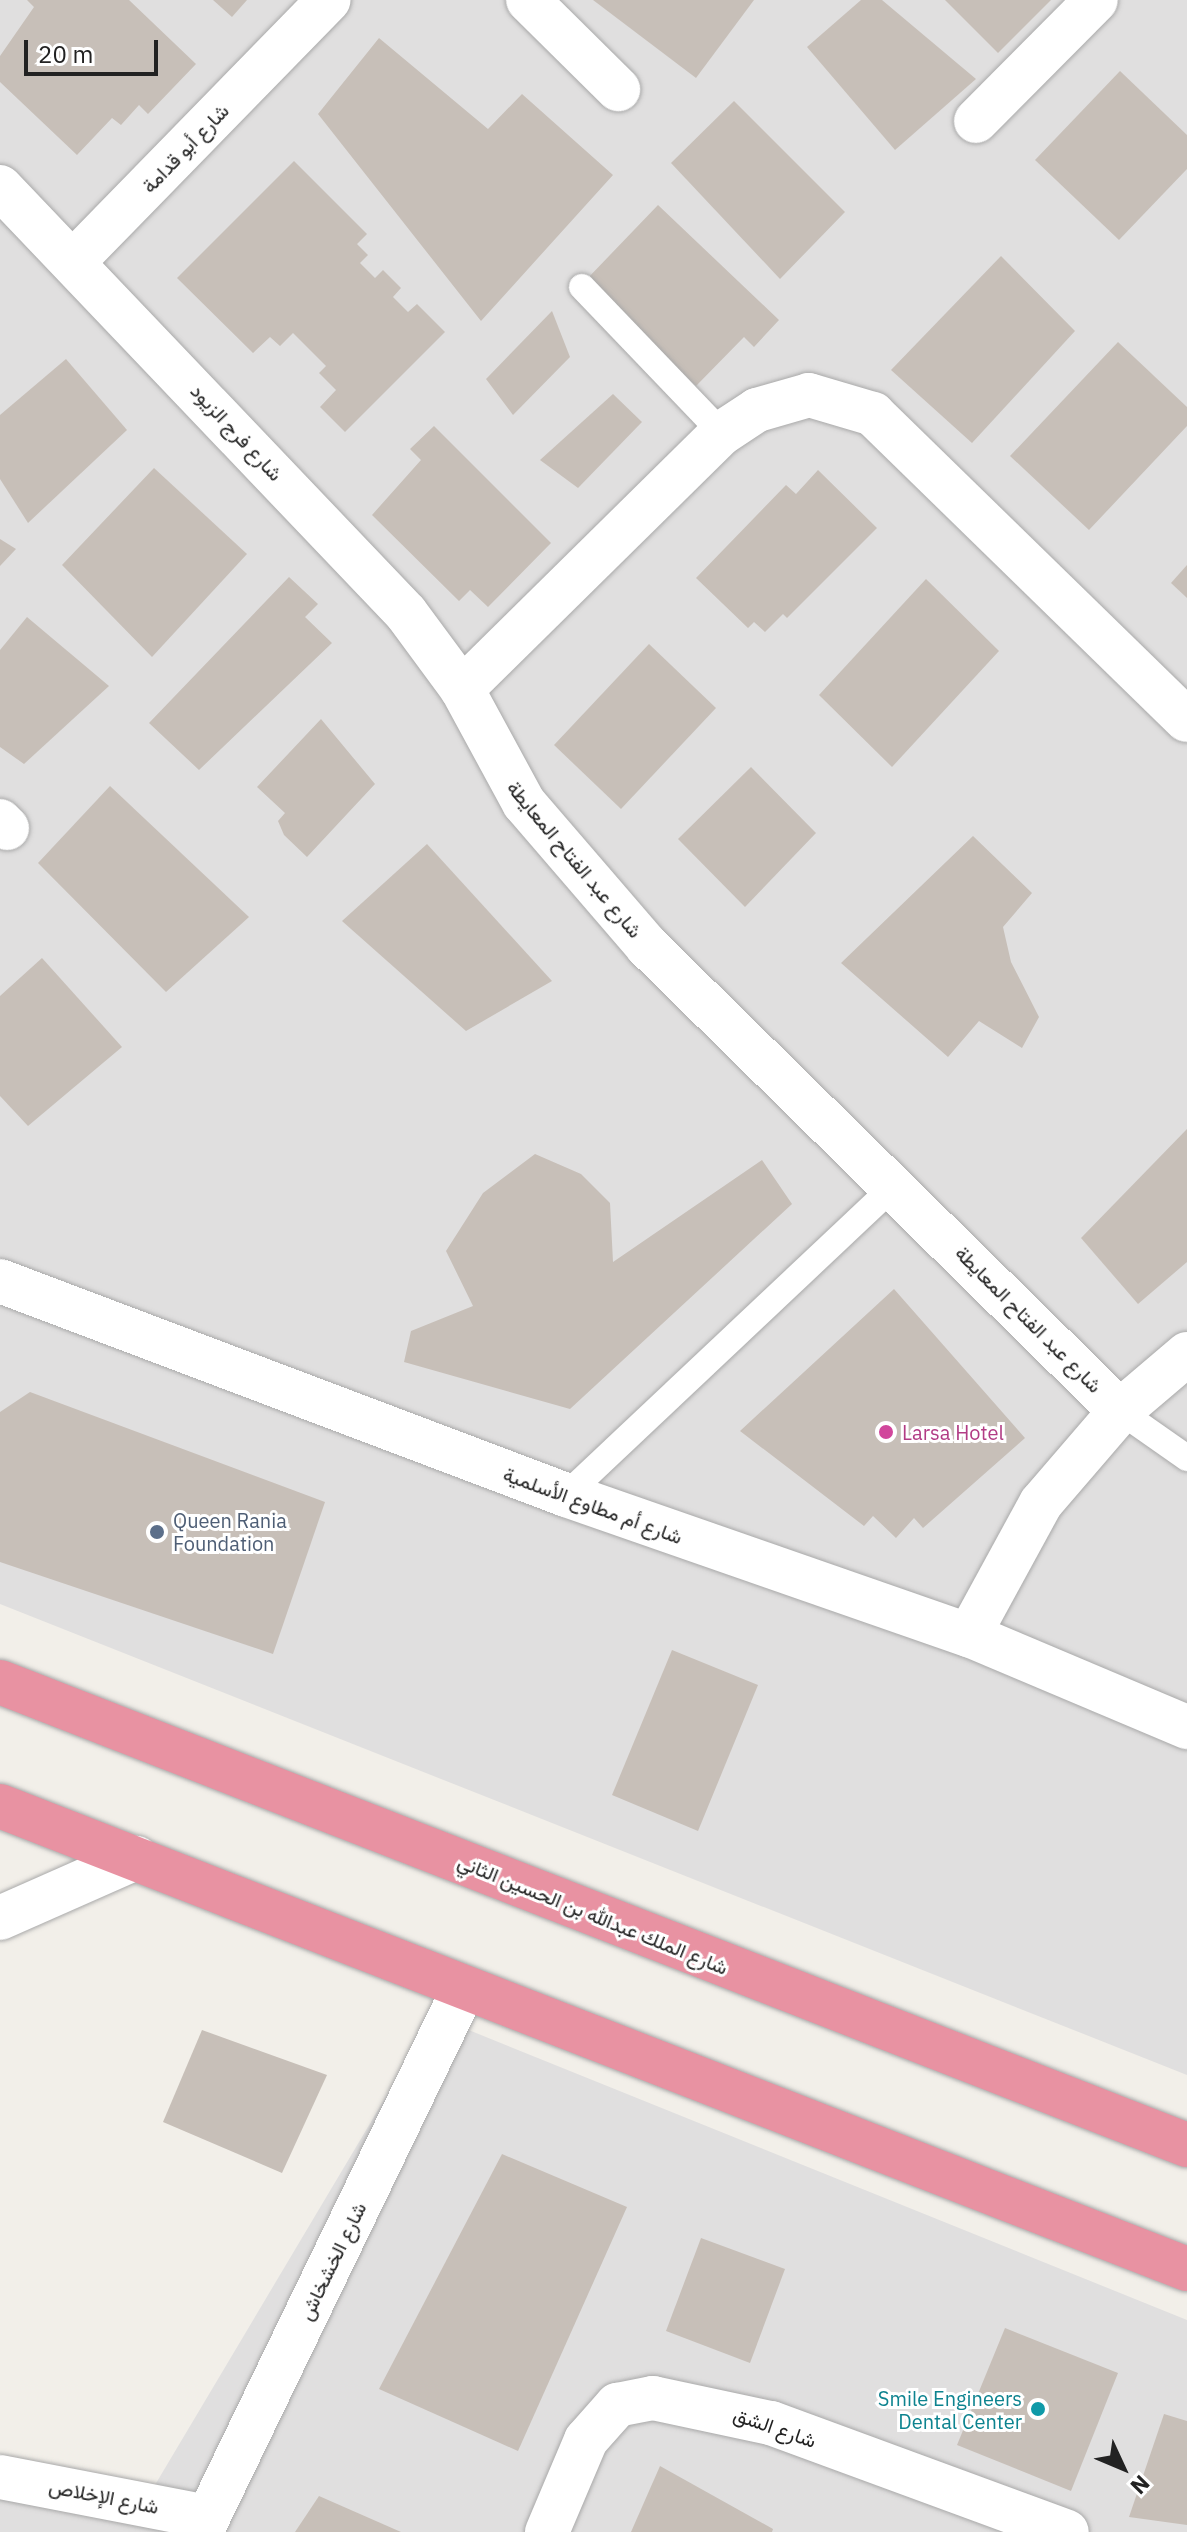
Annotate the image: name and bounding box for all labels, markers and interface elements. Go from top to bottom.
scale bar [28,24,162,74]
text: 20 m [38,38,93,70]
street label: شارع أبو قدامة [137,98,233,198]
street label: شارع فرج الزيود [186,379,288,485]
street label: شارع عبد الفتاح المعايطة [502,776,648,942]
street label: شارع عبد الفتاح المعايطة [951,1241,1107,1397]
place label: Larsa Hotel [902,1420,1004,1444]
marker: Larsa Hotel [877,1423,895,1441]
street label: شارع أم مطاوع الأسلمية [500,1461,686,1549]
place label: Queen Rania Foundation [173,1508,287,1555]
marker: Queen Rania Foundation [148,1523,166,1541]
street label: شارع الملك عبدالله بن الحسين الثاني [455,1849,731,1979]
street label: شارع الخشخاش [293,2198,371,2324]
place label: Smile Engineers Dental Center [878,2386,1022,2433]
marker: Smile Engineers Dental Center [1029,2400,1047,2418]
street label: شارع الشق [730,2402,820,2452]
north arrow [1083,2428,1163,2508]
text: N [1125,2469,1157,2501]
street label: شارع الإخلاص [47,2474,161,2518]

